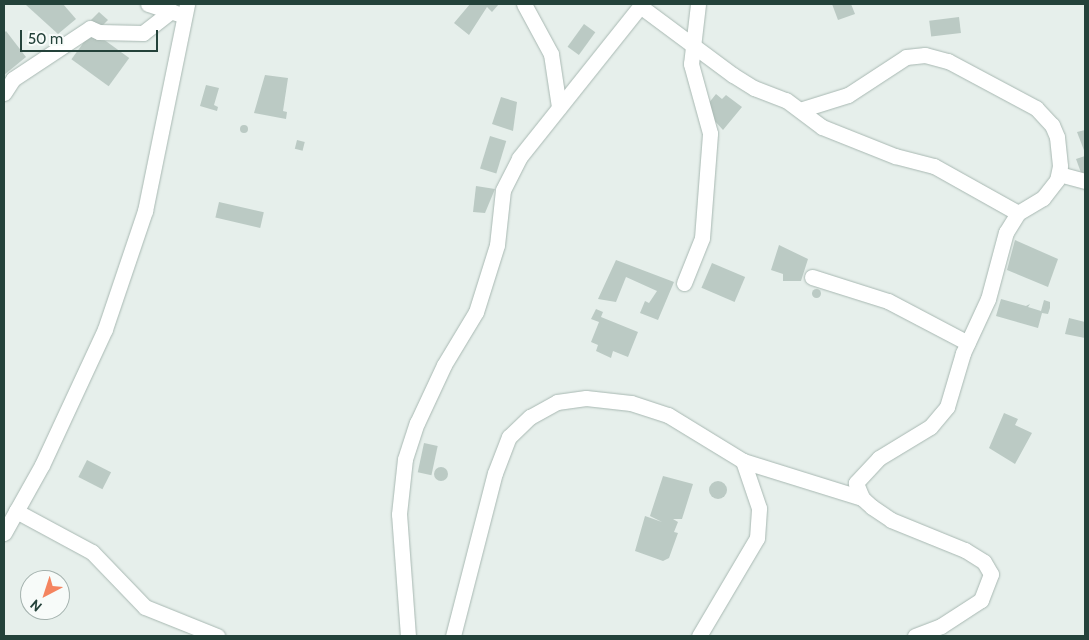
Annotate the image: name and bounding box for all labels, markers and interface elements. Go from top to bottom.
scale bar [22,20,160,52]
text: 50 m [28,30,63,48]
north arrow [20,570,70,620]
text: N [26,596,46,616]

